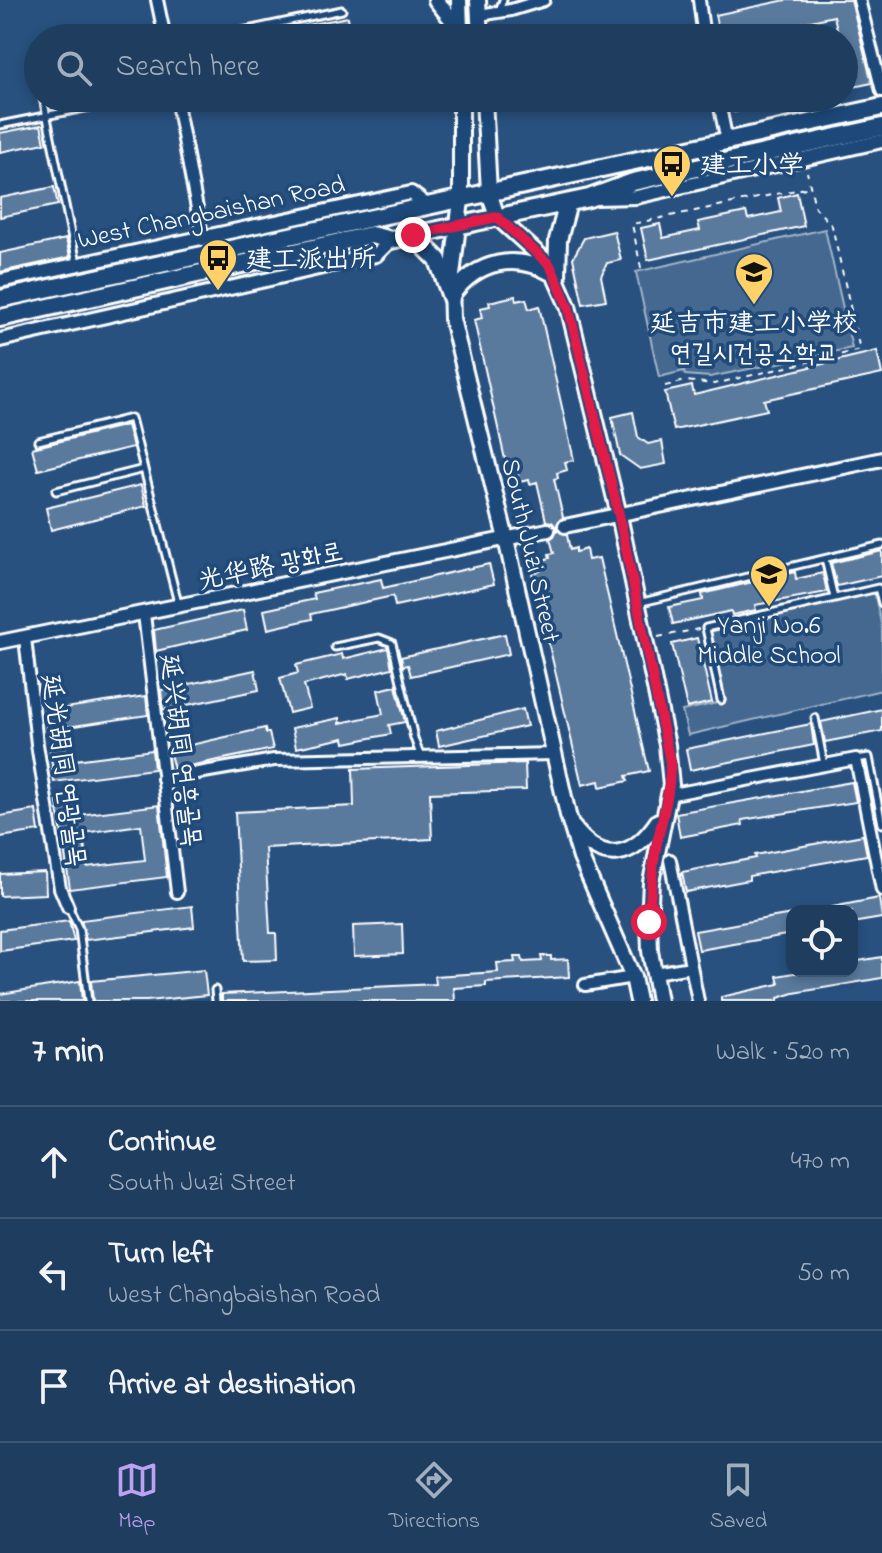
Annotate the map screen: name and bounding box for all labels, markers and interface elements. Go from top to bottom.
search box [24,24,858,112]
icon: search [52,46,96,90]
text: Search here [116,46,260,90]
bus stop icon: 建工小学 [651,143,693,198]
place label: 建工小学 [700,148,804,186]
street label: West Changbaishan Road [74,167,349,261]
route end [395,217,431,253]
bus stop icon: 建工派出所 [197,237,239,292]
place label: 建工派出所 [246,242,376,280]
school or university icon: 延吉市建工小学校 연길시건공소학교 [733,251,775,306]
place label: 延吉市建工小学校 연길시건공소학교 [650,306,858,374]
street label: South Juzi Street [489,455,569,647]
street label: 光华路 광화로 [195,534,347,602]
school or university icon: Yanji No.6 Middle School [748,553,790,608]
place label: Yanji No.6 Middle School [697,608,841,676]
street label: 延兴胡同 연흥골목 [148,652,210,849]
street label: 延光胡同 연광골목 [30,672,94,869]
route start [631,904,667,940]
map controls [786,905,858,977]
button: locate [786,905,858,977]
text: 7 min [32,1028,104,1078]
text: Walk · 520 m [716,1034,850,1072]
text: Continue [108,1121,216,1165]
icon: ahead [32,1140,76,1184]
text: 470 m [791,1143,850,1181]
text: South Juzi Street [108,1165,296,1203]
text: Turn left [108,1233,213,1277]
icon: left [32,1252,76,1296]
text: 50 m [797,1255,850,1293]
text: West Changbaishan Road [108,1277,380,1315]
icon: arrive [32,1364,76,1408]
text: Arrive at destination [108,1364,356,1408]
tab: Map [115,1458,159,1538]
tab: Directions [389,1458,480,1538]
tab: Saved [710,1458,767,1538]

